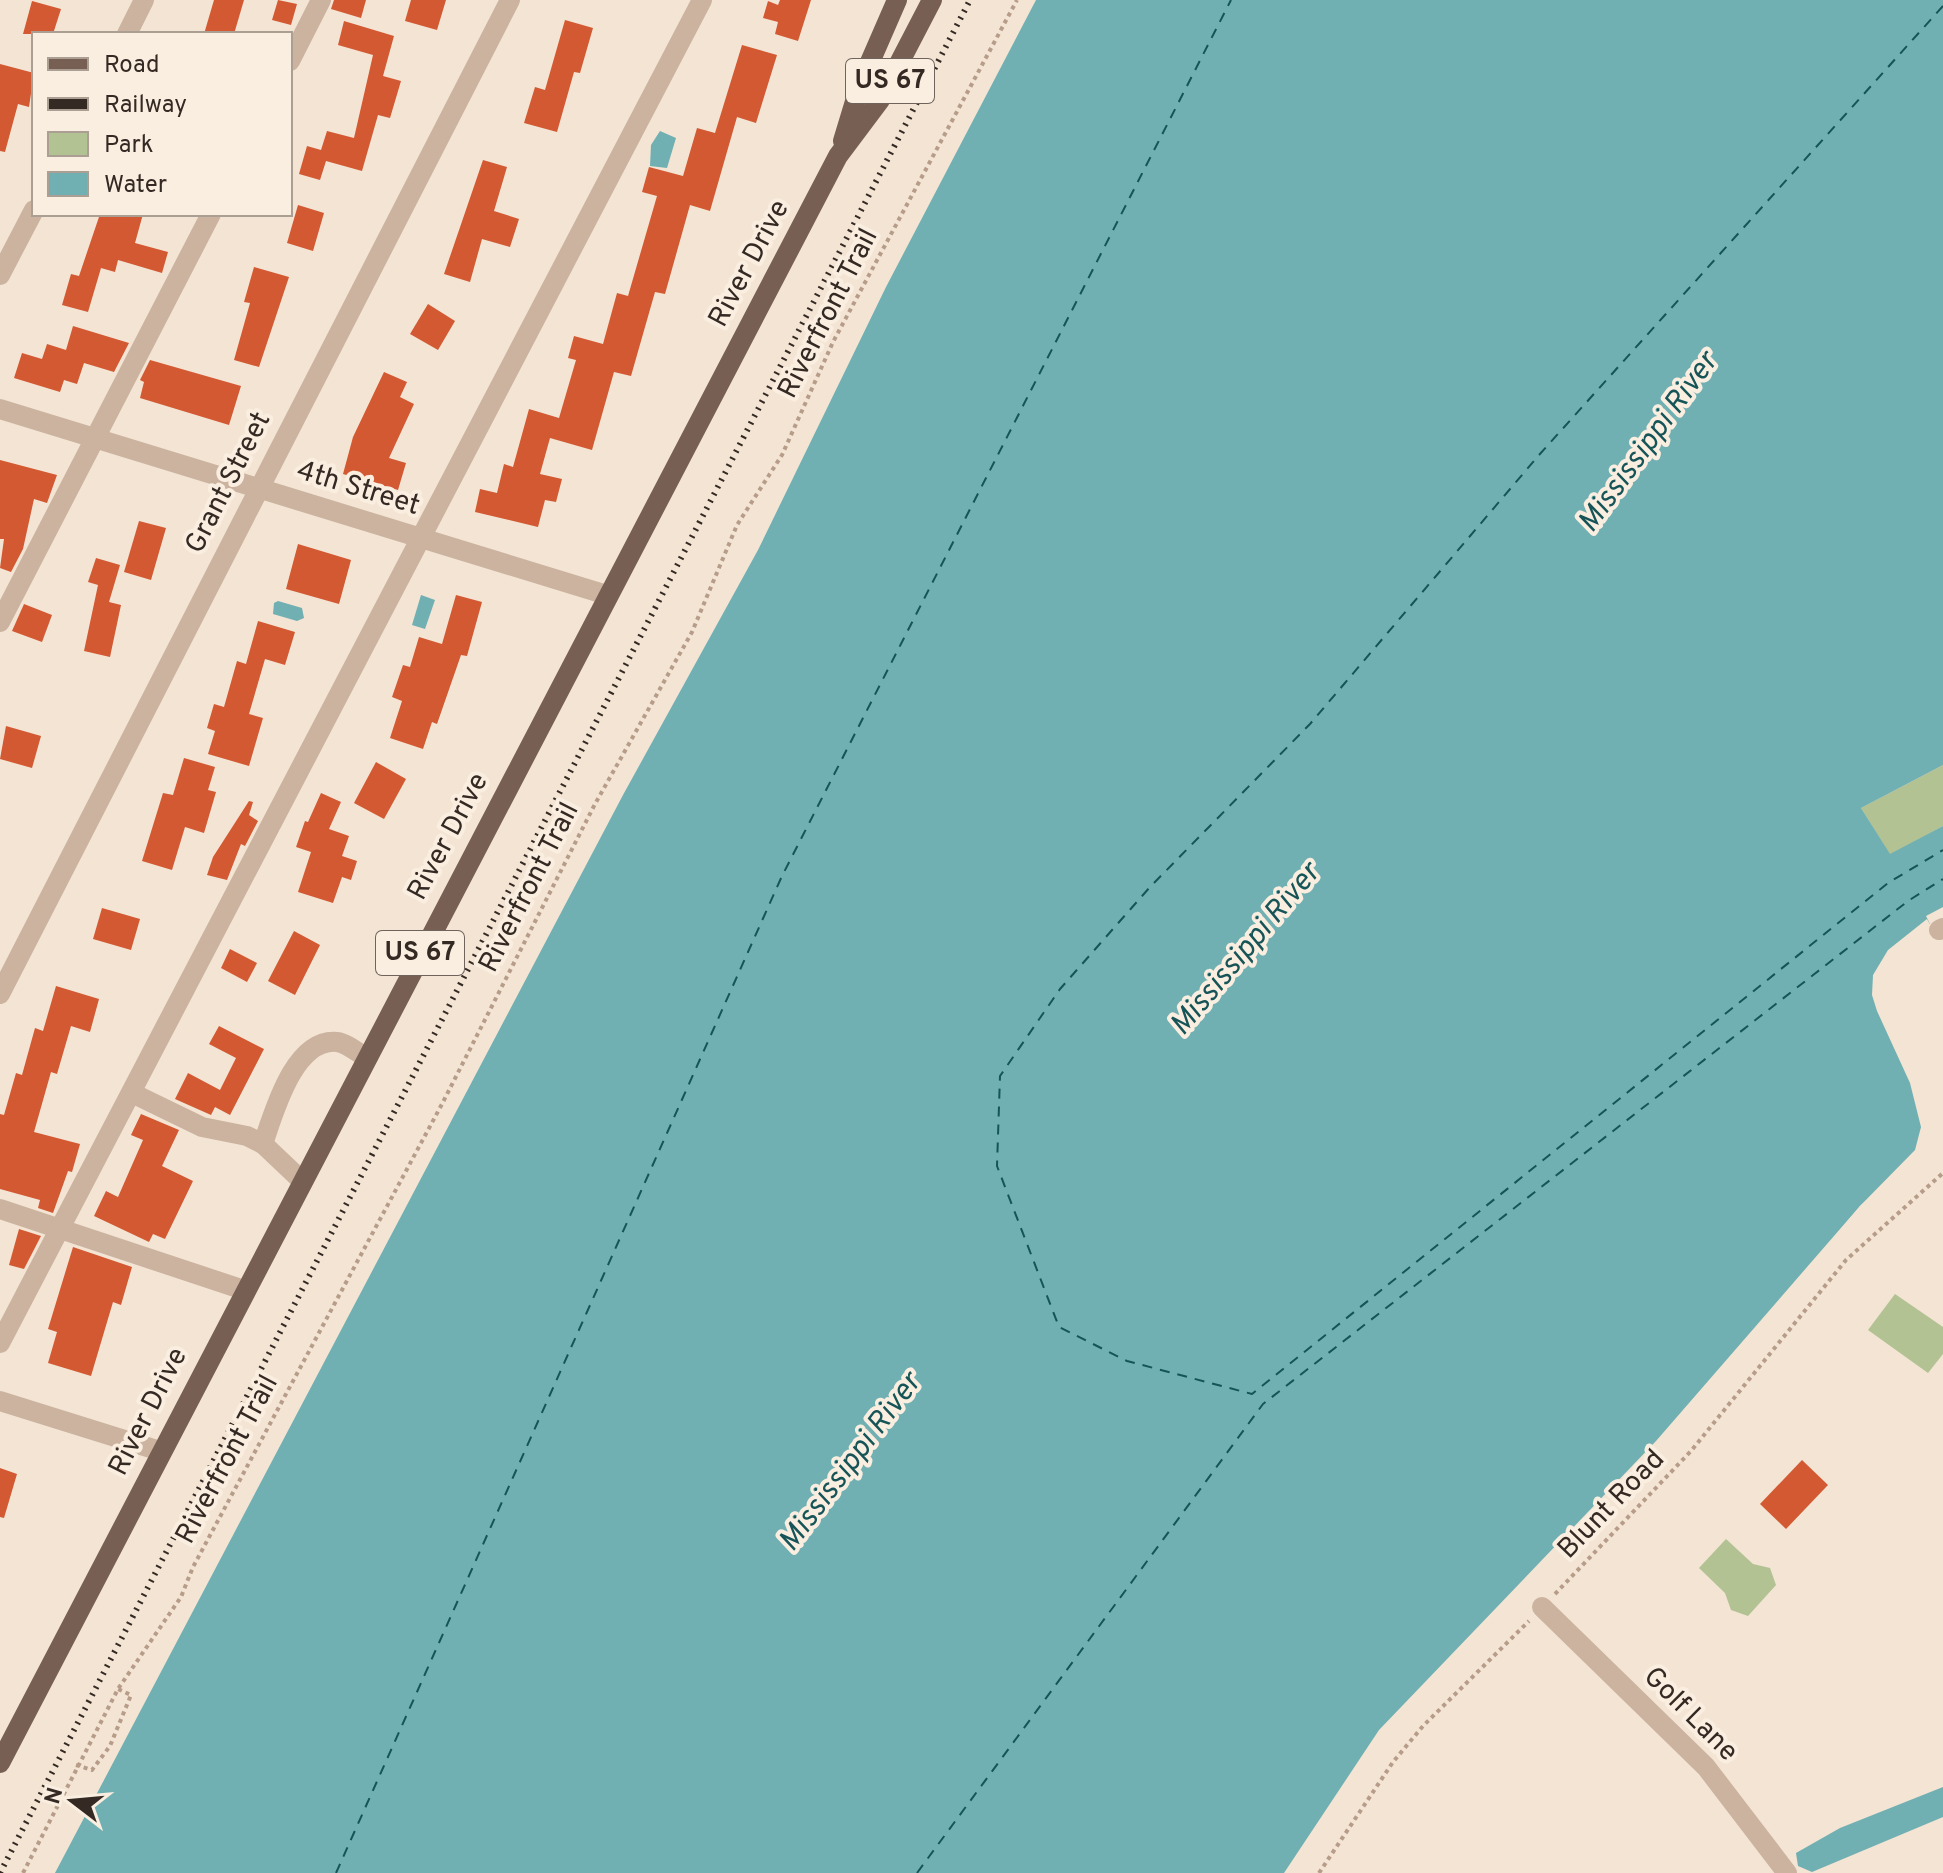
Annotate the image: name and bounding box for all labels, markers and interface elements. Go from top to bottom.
legend [32,32,292,216]
text: Road [104,51,160,81]
road number: US 67 [846,59,934,103]
text: Railway [104,91,187,121]
text: Park [104,131,154,161]
text: Water [104,171,167,201]
street label: River Drive [701,194,799,334]
street label: Riverfront Trail [771,223,887,405]
water label: Mississippi River [1571,343,1728,541]
street label: Grant Street [178,406,280,560]
street label: 4th Street [292,453,424,525]
street label: River Drive [400,767,498,907]
street label: Riverfront Trail [472,797,588,979]
water label: Mississippi River [1163,854,1331,1044]
road number: US 67 [376,931,464,975]
street label: River Drive [101,1342,197,1482]
water label: Mississippi River [772,1364,932,1560]
street label: Riverfront Trail [168,1369,288,1551]
street label: Blunt Road [1551,1443,1673,1567]
street label: Golf Lane [1635,1660,1745,1770]
north arrow [32,1761,112,1841]
text: N [40,1785,70,1807]

